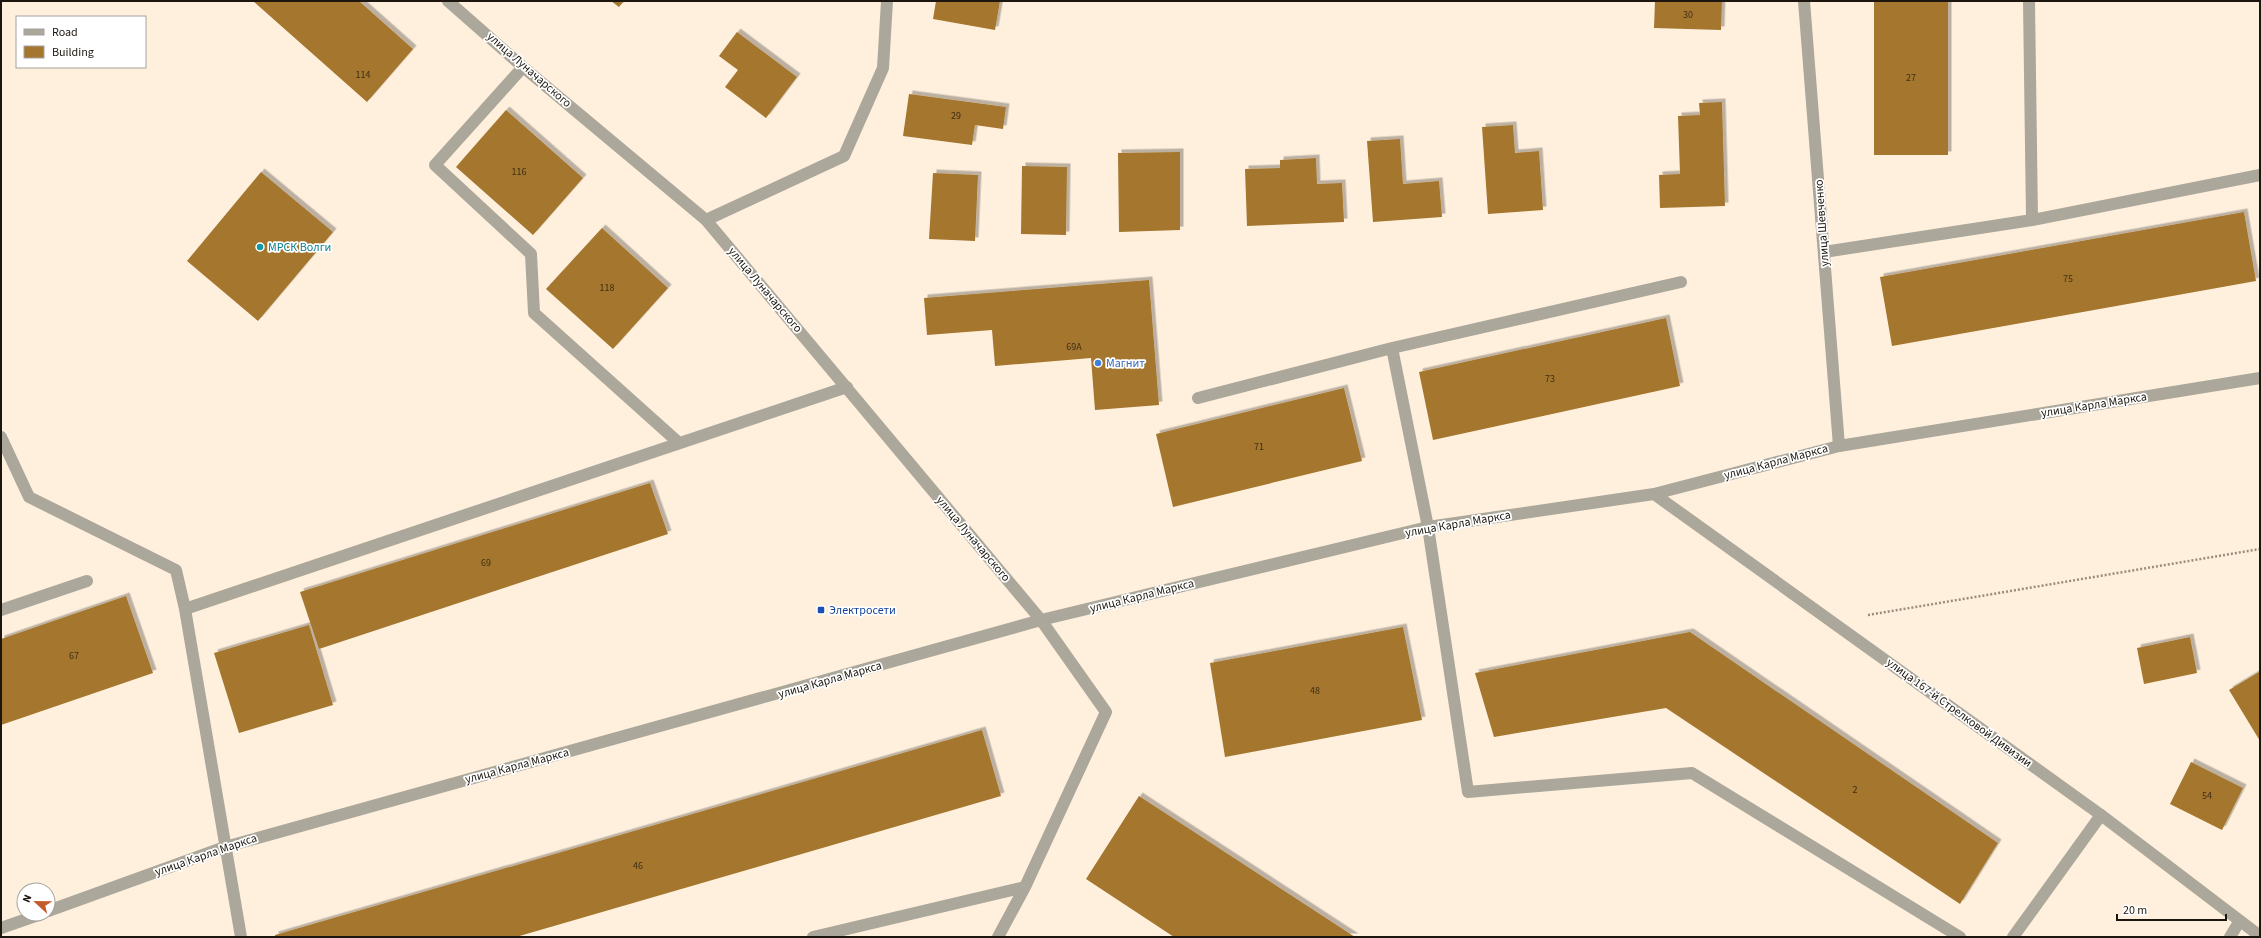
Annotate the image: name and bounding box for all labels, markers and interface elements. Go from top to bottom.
house number: 30 [1683,8,1693,22]
legend [16,16,146,68]
text: Road [52,24,78,41]
street label: улица Луначарского [483,28,575,112]
text: Building [52,44,94,61]
house number: 114 [356,68,370,82]
house number: 27 [1906,71,1916,85]
house number: 29 [951,109,961,123]
house number: 116 [512,165,526,179]
street label: улица Шевченко [1810,179,1834,267]
place label: МРСК Волги [268,239,331,256]
marker: МРСК Волги [255,242,265,252]
street label: улица Луначарского [724,243,806,337]
house number: 75 [2063,272,2073,286]
house number: 118 [600,281,614,295]
house number: 69А [1066,340,1082,354]
place label: Магнит [1106,355,1145,372]
marker: Магнит [1093,358,1103,368]
house number: 73 [1545,372,1555,386]
street label: улица Карла Маркса [2040,388,2148,422]
house number: 71 [1254,440,1264,454]
street label: улица Карла Маркса [1722,440,1830,484]
street label: улица Луначарского [932,492,1014,586]
street label: улица Карла Маркса [1404,506,1512,542]
house number: 69 [481,556,491,570]
street label: улица Карла Маркса [1088,575,1196,617]
place label: Электросети [829,602,896,619]
marker: Электросети [816,605,826,615]
house number: 67 [69,649,79,663]
street label: улица 167-й Стрелковой Дивизии [1883,654,2035,772]
street label: улица Карла Маркса [776,657,884,703]
house number: 48 [1310,684,1320,698]
street label: улица Карла Маркса [463,744,571,788]
house number: 2 [1853,783,1858,797]
house number: 54 [2202,789,2212,803]
street label: улица Карла Маркса [153,830,259,880]
house number: 46 [633,859,643,873]
north arrow [16,882,56,922]
text: N [19,892,36,905]
scale bar [2117,896,2226,922]
text: 20 m [2123,902,2147,919]

